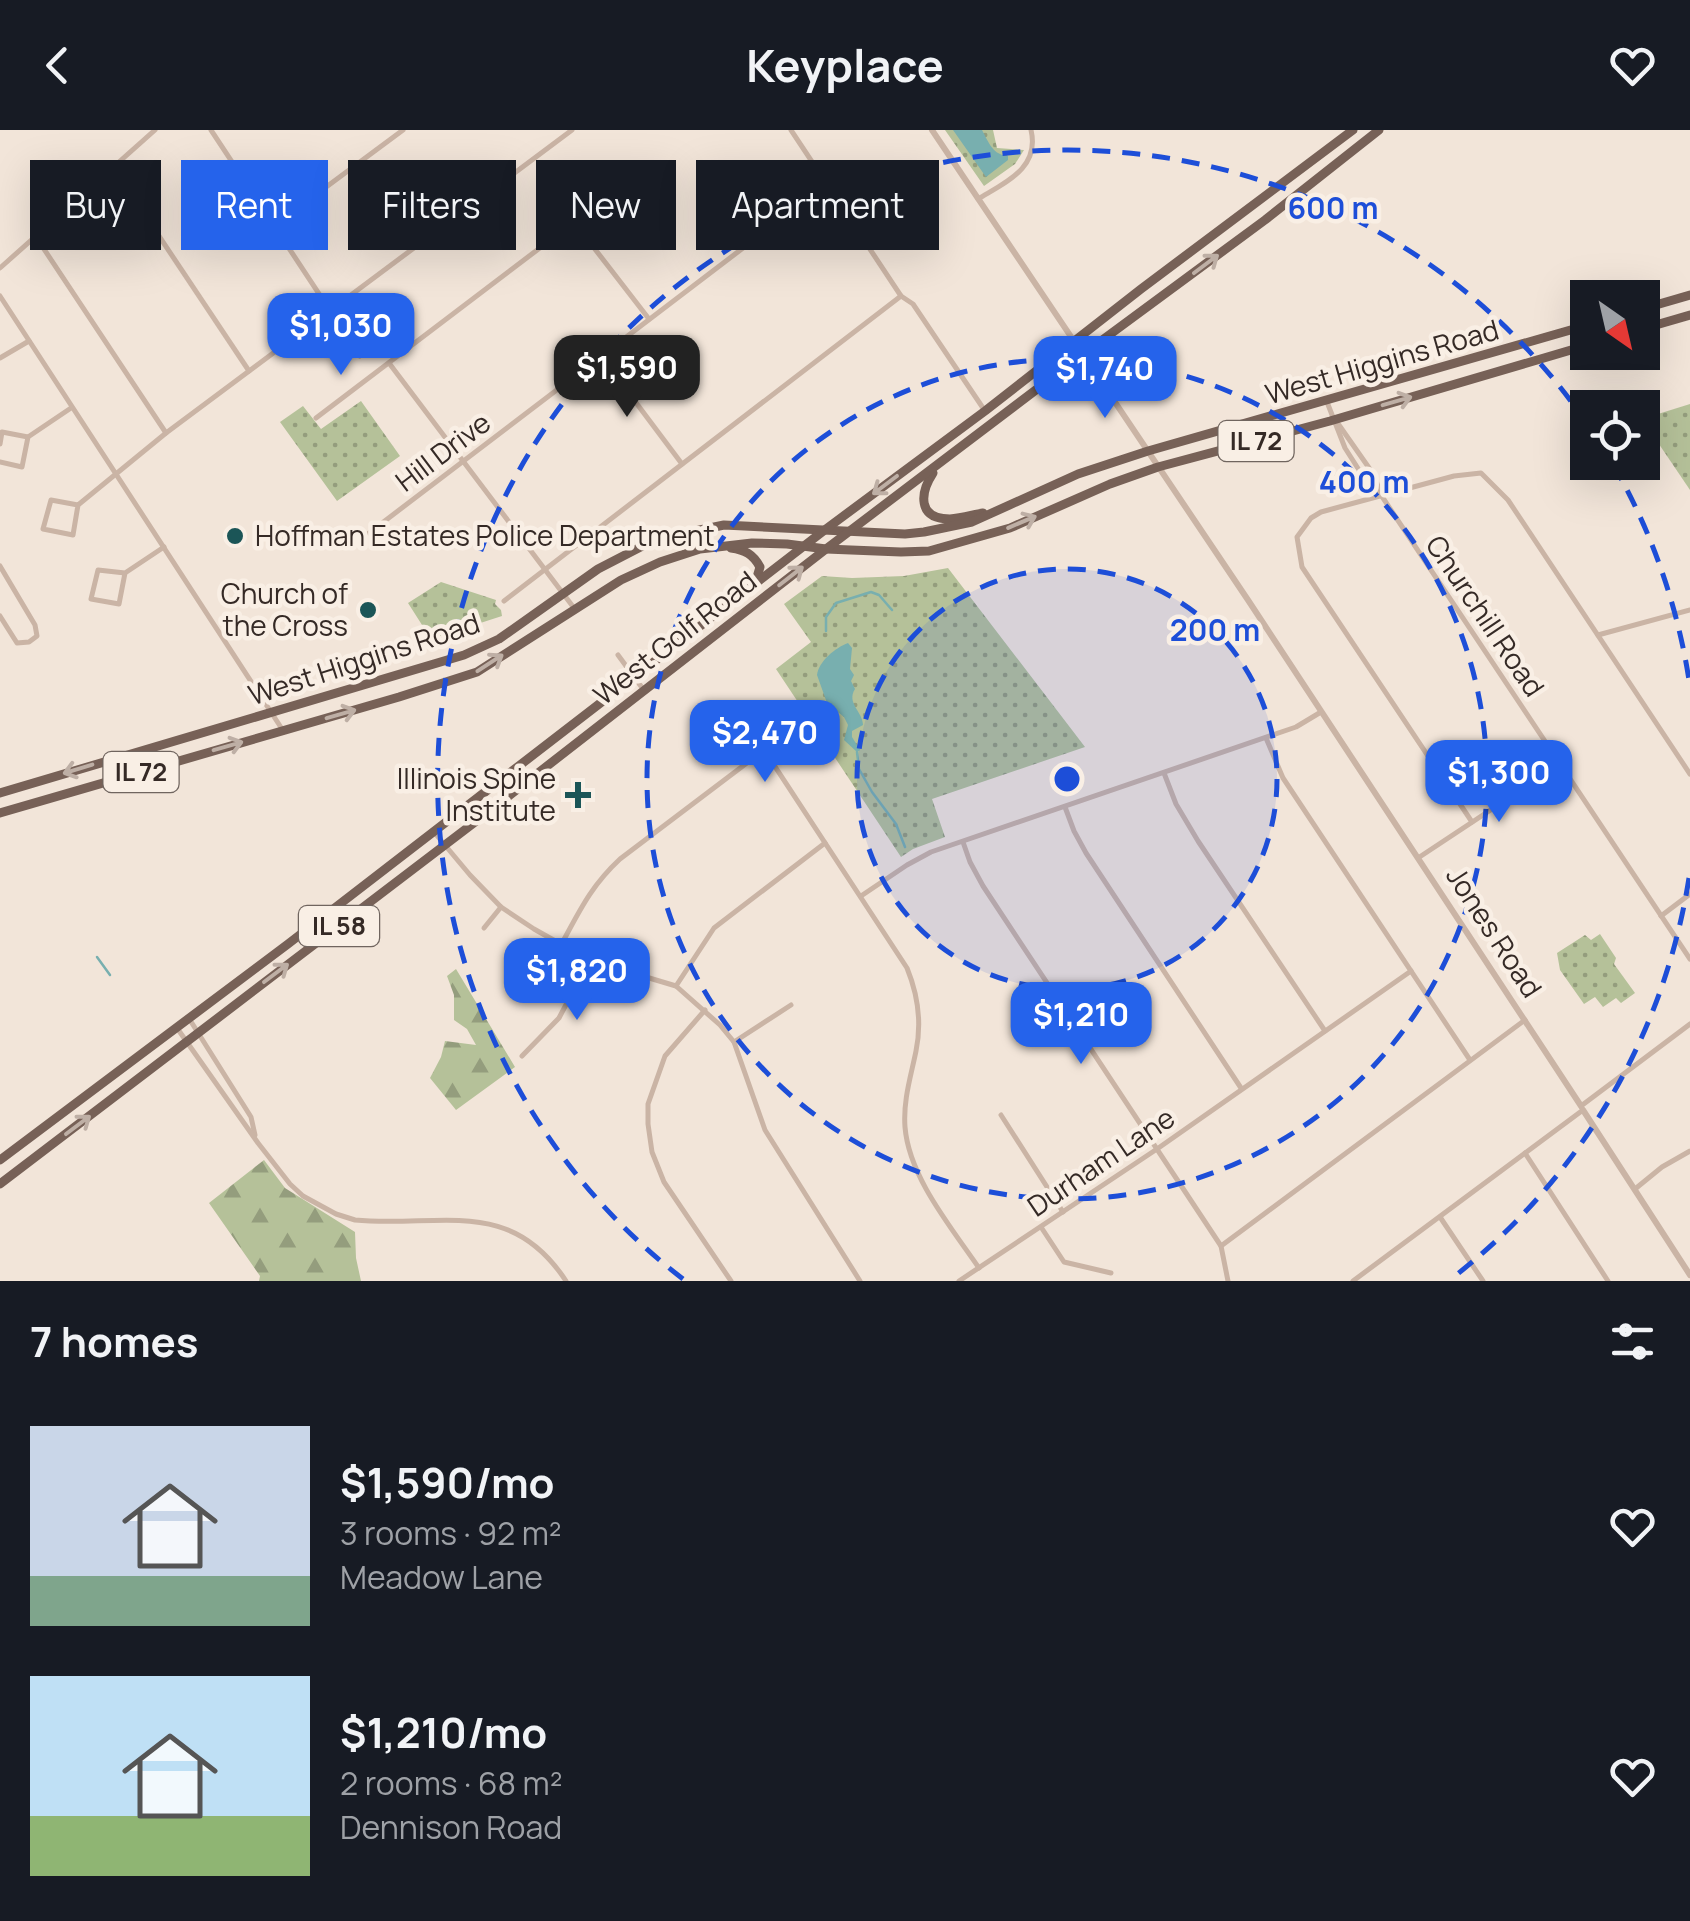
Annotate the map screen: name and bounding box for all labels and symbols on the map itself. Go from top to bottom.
text: 600 m [1287,187,1379,228]
one-way arrow [1192,254,1219,275]
north arrow [1570,280,1660,370]
pin: $1,030 [260,293,422,378]
street label: West Higgins Road [1261,310,1503,413]
pin: $1,590 [546,335,708,420]
pin: $1,740 [1024,336,1186,421]
one-way arrow [1381,391,1412,409]
street label: Hill Drive [387,403,498,499]
road number: IL 72 [1218,421,1294,461]
text: 400 m [1319,461,1409,502]
one-way arrow [872,475,899,496]
one-way arrow [1006,512,1037,530]
place label: Hoffman Estates Police Department [255,516,715,554]
marker: Hoffman Estates Police Department [224,525,246,547]
street label: Churchill Road [1418,527,1554,704]
street label: West Golf Road [585,562,764,713]
one-way arrow [778,565,804,587]
place label: Church of the Cross [221,574,348,644]
marker: Church of the Cross [357,599,379,621]
street label: West Higgins Road [243,603,484,713]
text: 200 m [1170,609,1260,650]
one-way arrow [475,652,504,673]
pin: $2,470 [684,700,846,785]
one-way arrow [325,703,356,722]
one-way arrow [212,736,243,754]
pin: $1,300 [1418,740,1580,825]
road number: IL 72 [104,752,178,792]
place label: Illinois Spine Institute [397,759,556,829]
one-way arrow [63,761,94,779]
centre of rings [1049,761,1085,797]
marker: Illinois Spine Institute [565,782,591,808]
street label: Jones Road [1438,859,1551,1004]
road number: IL 58 [299,906,379,946]
pin: $1,820 [496,938,658,1023]
one-way arrow [262,963,289,984]
pin: $1,210 [1000,982,1162,1067]
street label: Durham Lane [1019,1098,1181,1224]
one-way arrow [64,1114,90,1136]

